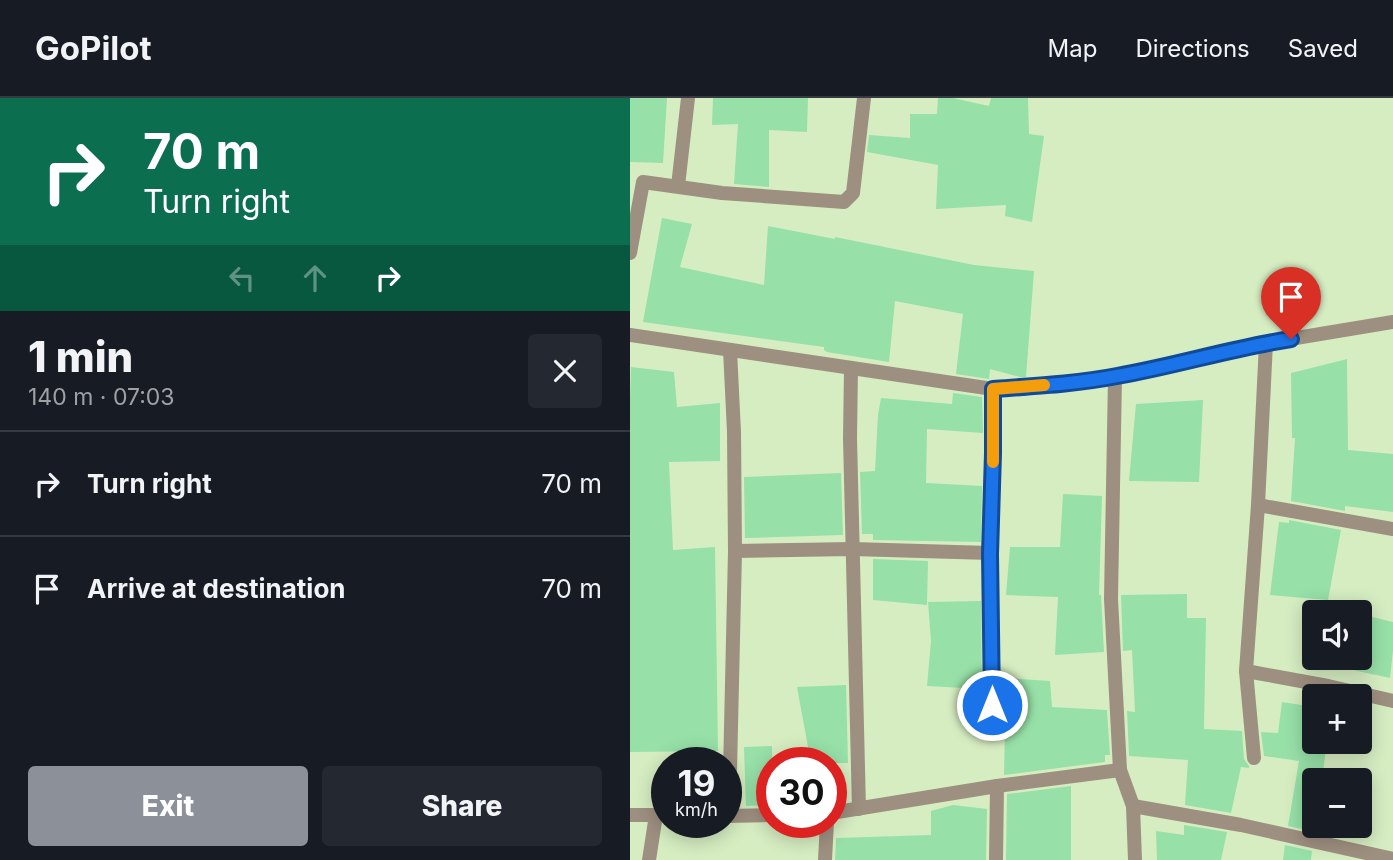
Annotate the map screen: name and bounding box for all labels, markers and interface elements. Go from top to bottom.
text: GoPilot [35,28,152,68]
text: Map [1048,34,1097,63]
text: Directions [1135,34,1250,63]
text: Saved [1288,34,1358,63]
text: 70 m [143,122,260,181]
icon: right [28,126,119,217]
text: Turn right [143,182,290,221]
icon: left [223,259,261,297]
icon: ahead [296,259,334,297]
icon: right [369,259,407,297]
pin [1261,267,1321,339]
icon: arrive [1272,278,1310,316]
text: 1 min [28,331,133,382]
button: close [528,334,602,408]
text: 140 m · 07:03 [28,383,175,411]
icon: right [28,465,66,503]
text: Turn right [87,468,212,499]
text: 70 m [541,468,602,499]
icon: arrive [28,570,66,608]
text: Arrive at destination [87,573,346,604]
text: 70 m [541,573,602,604]
map controls [1302,600,1372,838]
button: sound [1302,600,1372,670]
position arrow [955,668,1029,742]
button: + [1302,684,1372,754]
speed limit sign: 30 [756,747,847,838]
text: 19 [678,762,715,804]
button: Exit [28,766,308,846]
button: Share [322,766,602,846]
button: − [1302,768,1372,838]
text: km/h [675,799,718,820]

